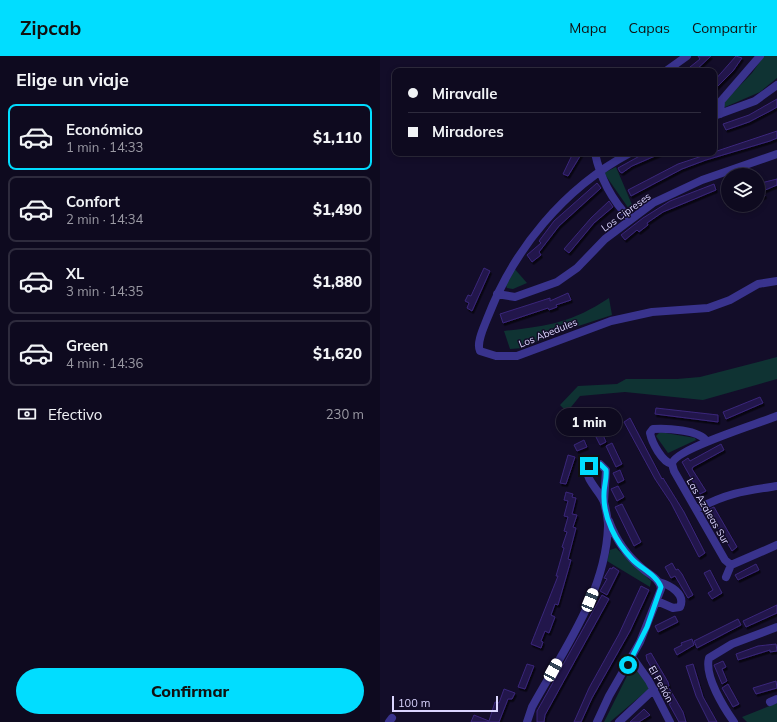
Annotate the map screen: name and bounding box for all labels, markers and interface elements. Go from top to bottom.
text: Zipcab [20,16,81,40]
text: Mapa [569,19,607,37]
text: Capas [629,19,670,37]
text: Compartir [692,19,757,37]
text: Elige un viaje [16,68,129,91]
text: Miravalle [432,84,497,103]
icon: car [18,119,54,155]
text: Económico [66,120,143,139]
text: Miradores [432,122,504,141]
text: $1,110 [313,128,362,147]
text: 1 min · 14:33 [66,139,143,155]
map controls [721,168,765,212]
button: layers [721,168,765,212]
street label: Los Cipreses [599,190,653,234]
icon: car [18,191,54,227]
text: Confort [66,192,120,211]
text: $1,490 [313,200,362,219]
text: 2 min · 14:34 [66,211,143,227]
icon: car [18,263,54,299]
text: XL [66,264,84,283]
text: $1,880 [313,272,362,291]
text: 3 min · 14:35 [66,283,143,299]
street label: Los Abedules [517,315,579,351]
icon: car [18,335,54,371]
text: Green [66,336,108,355]
text: $1,620 [313,344,362,363]
text: 4 min · 14:36 [66,355,143,371]
icon: cash [16,403,38,425]
text: Efectivo [48,405,102,424]
text: 230 m [326,406,364,422]
callout: 1 min [556,408,622,436]
text: 1 min [572,414,606,430]
route end [580,457,598,475]
street label: Las Azaleas Sur [684,475,732,547]
car [580,587,600,613]
route start [619,656,637,674]
car [542,657,564,683]
street label: El Peñón [646,663,676,705]
button: Confirmar [16,668,364,714]
scale bar [392,694,498,713]
text: 100 m [398,696,430,710]

